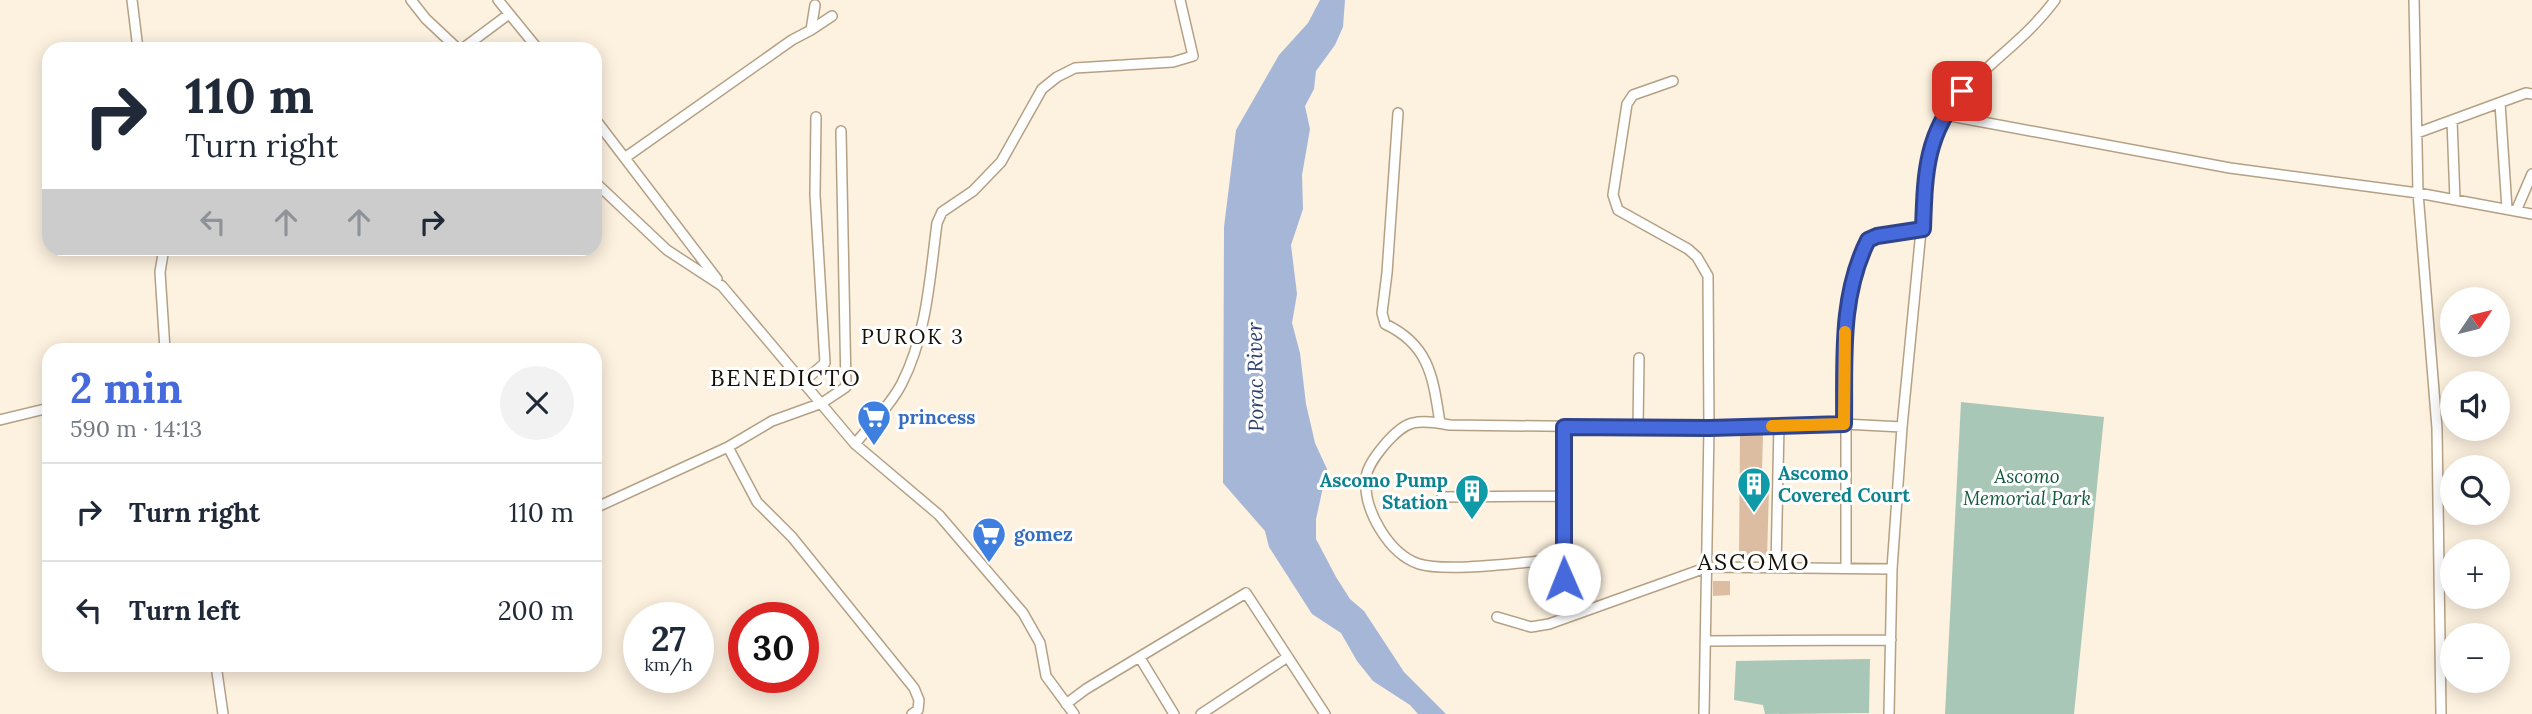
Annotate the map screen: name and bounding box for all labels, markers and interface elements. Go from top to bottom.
pin [1932,61,1992,121]
text: 110 m [185,64,314,126]
icon: right [70,70,161,161]
icon: arrive [1943,72,1981,110]
text: Turn right [185,125,338,166]
icon: left [194,203,232,241]
icon: ahead [267,203,305,241]
icon: ahead [340,203,378,241]
icon: right [413,203,451,241]
north arrow [2440,287,2510,357]
map controls [2440,287,2510,693]
water label: Porac River [1241,321,1269,432]
district label: PUROK 3 [861,323,965,350]
text: 2 min [70,361,183,415]
district label: BENEDICTO [710,363,862,392]
button: close [500,366,574,440]
button: sound [2440,371,2510,441]
supermarket icon: princess [855,398,893,447]
place label: princess [898,405,975,429]
text: 590 m · 14:13 [70,414,202,443]
button: search [2440,455,2510,525]
place label: Ascomo Covered Court [1778,461,1911,507]
park label: Ascomo Memorial Park [1963,464,2091,510]
building icon: Ascomo Covered Court [1735,465,1773,514]
place label: Ascomo Pump Station [1320,468,1448,514]
building icon: Ascomo Pump Station [1453,472,1491,521]
icon: right [70,493,108,531]
text: Turn right [129,496,260,529]
text: 110 m [509,496,574,529]
supermarket icon: gomez [970,515,1008,564]
place label: gomez [1014,522,1073,546]
button: + [2440,539,2510,609]
position arrow [1527,542,1601,616]
district label: ASCOMO [1697,547,1810,576]
icon: left [70,591,108,629]
text: Turn left [129,594,240,627]
text: 200 m [498,594,574,627]
speed limit sign: 30 [728,602,819,693]
text: 27 [651,616,686,661]
button: − [2440,623,2510,693]
text: km/h [644,653,693,676]

